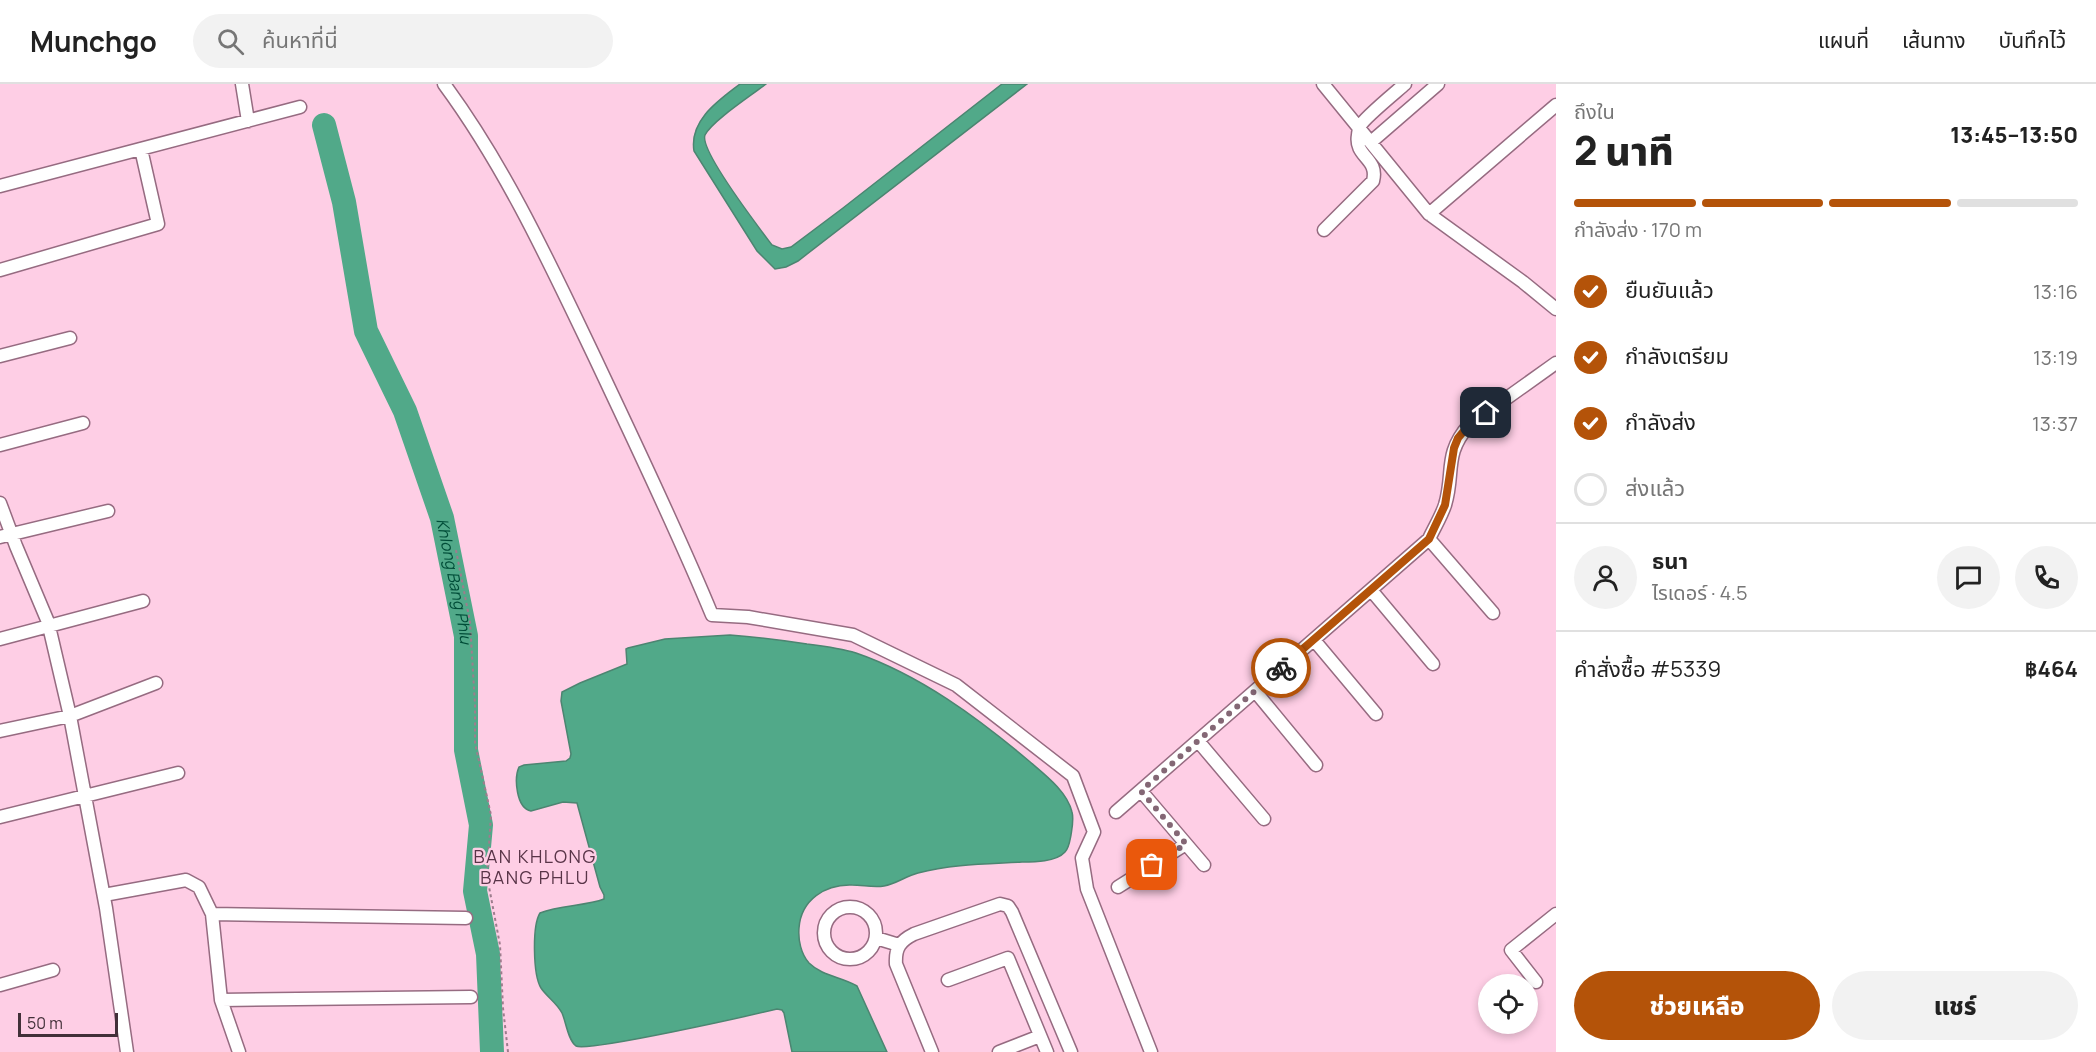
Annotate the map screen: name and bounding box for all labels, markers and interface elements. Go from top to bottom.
search box [193,14,613,68]
text: Munchgo [30,22,157,60]
icon: search [214,25,247,58]
text: ค้นหาที่นี่ [262,25,338,55]
text: แผนที่ [1818,26,1869,54]
text: เส้นทาง [1902,26,1966,54]
text: บันทึกไว้ [1999,26,2066,54]
text: ถึงใน [1574,98,1615,125]
text: 13:45–13:50 [1950,120,2078,150]
text: 2 นาที [1574,123,1674,177]
text: กำลังส่ง · 170 m [1574,216,1702,243]
icon: check [1574,275,1607,308]
text: ยืนยันแล้ว [1625,275,1714,305]
text: 13:16 [2033,278,2078,305]
icon: check [1574,341,1607,374]
text: กำลังเตรียม [1625,341,1729,371]
text: 13:19 [2033,344,2078,371]
pin [1460,387,1511,438]
icon: home [1469,396,1502,429]
icon: check [1574,407,1607,440]
text: กำลังส่ง [1625,407,1696,437]
text: 13:37 [2032,410,2078,437]
text: ส่งแล้ว [1625,473,1685,503]
water label: Khlong Bang Phlu [431,516,477,645]
button: person [1574,546,1637,609]
text: ธนา [1652,546,1688,576]
button: chat [1937,546,2000,609]
button: phone [2015,546,2078,609]
text: ไรเดอร์ · 4.5 [1652,579,1747,606]
courier [1251,638,1311,698]
icon: bike [1265,652,1298,685]
text: คำสั่งซื้อ #5339 [1574,654,1721,684]
text: ฿464 [2025,654,2078,684]
pin [1126,839,1177,890]
district label: BAN KHLONG BANG PHLU [473,844,597,889]
icon: bag [1135,848,1168,881]
button: ช่วยเหลือ [1574,971,1820,1040]
button: แชร์ [1832,971,2078,1040]
map controls [1478,974,1538,1034]
button: locate [1478,974,1538,1034]
scale bar [18,1010,118,1038]
text: 50 m [27,1012,63,1034]

